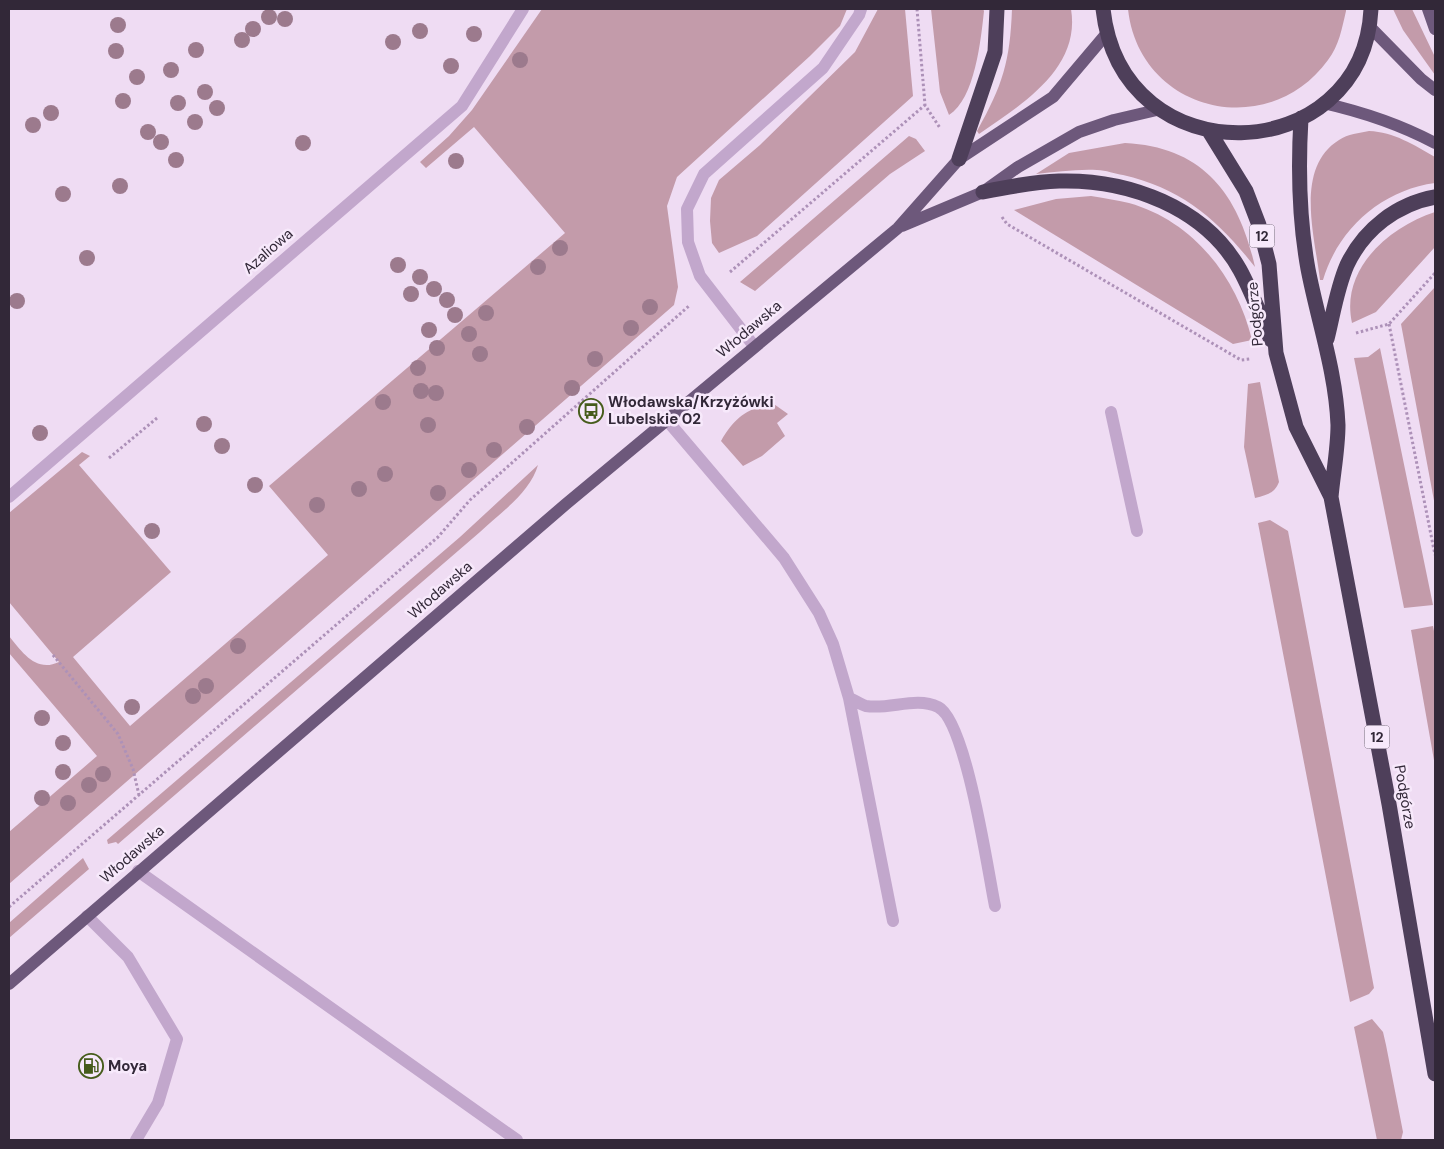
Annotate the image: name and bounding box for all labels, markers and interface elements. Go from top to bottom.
street label: Azaliowa [239,224,297,278]
road number: 12 [1250,225,1274,248]
street label: Podgórze [1242,281,1268,347]
street label: Włodawska [712,296,786,362]
place label: Włodawska/Krzyżówki Lubelskie 02 [608,392,774,429]
bus stop icon: Włodawska/Krzyżówki Lubelskie 02 [578,398,604,424]
street label: Włodawska [404,556,476,624]
road number: 12 [1364,726,1390,749]
street label: Podgórze [1390,764,1420,830]
street label: Włodawska [96,820,168,888]
fuel station icon: Moya [78,1053,104,1079]
place label: Moya [108,1056,147,1076]

